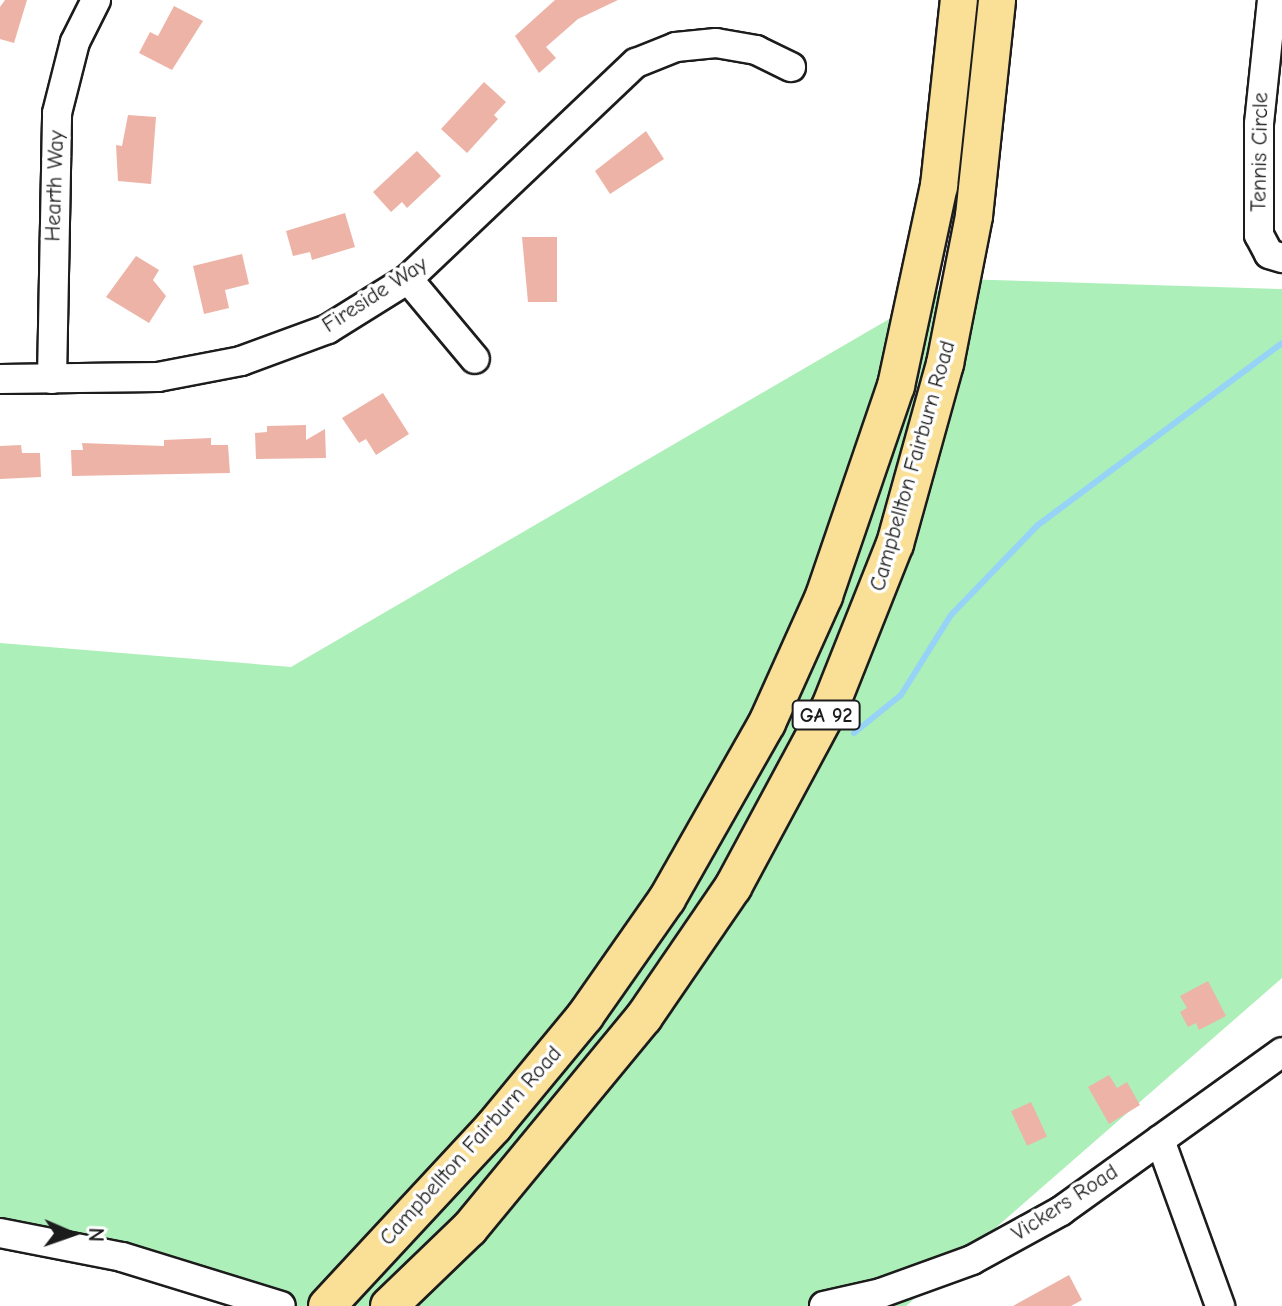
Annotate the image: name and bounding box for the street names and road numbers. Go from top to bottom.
street label: Tennis Circle [1246,92,1274,212]
street label: Hearth Way [40,130,70,242]
street label: Fireside Way [318,251,432,339]
street label: Campbellton Fairburn Road [865,338,961,594]
road number: GA 92 [790,699,862,731]
street label: Campbellton Fairburn Road [374,1041,568,1251]
street label: Vickers Road [1007,1159,1123,1247]

